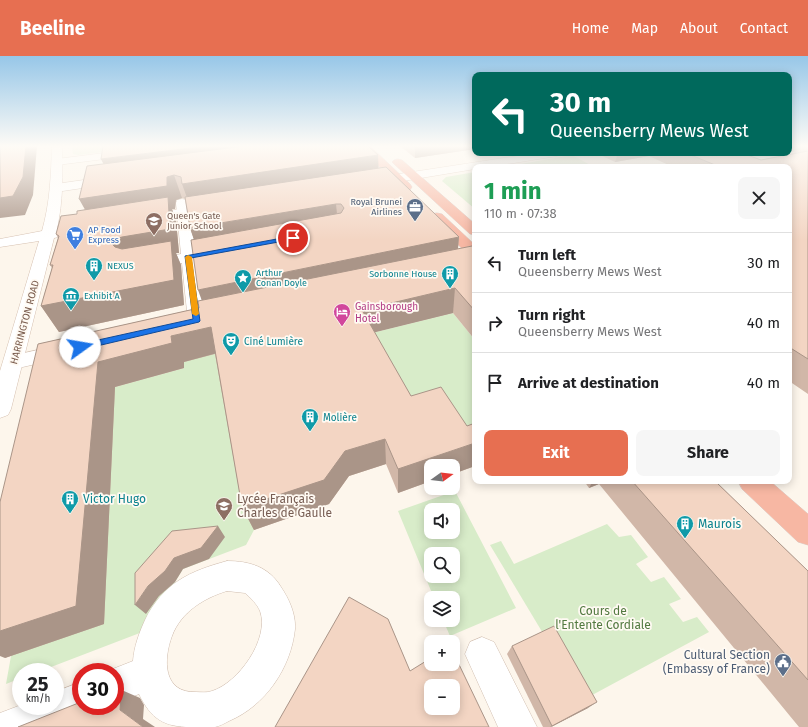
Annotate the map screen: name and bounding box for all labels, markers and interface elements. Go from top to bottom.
text: Beeline [20,17,85,40]
text: Home [572,20,609,37]
text: Map [631,20,658,37]
text: About [680,20,718,37]
text: Contact [740,20,788,37]
text: 30 m [550,86,611,119]
icon: left [484,88,536,140]
text: Queensberry Mews West [550,120,749,142]
text: 1 min [484,177,542,205]
button: close [738,177,780,219]
place label: Royal Brunei Airlines [350,197,402,217]
office icon: Royal Brunei Airlines [405,197,425,222]
text: 110 m · 07:38 [484,206,557,221]
school or university icon: Queen's Gate Junior School [144,211,164,236]
place label: Queen's Gate Junior School [167,211,222,231]
pin [276,221,310,255]
supermarket icon: AP Food Express [65,225,85,250]
place label: AP Food Express [88,225,121,245]
icon: arrive [282,227,304,249]
text: Turn left [518,246,576,264]
icon: left [484,252,506,274]
text: 30 m [747,254,780,272]
building icon: NEXUS [84,256,104,281]
place label: NEXUS [107,261,134,271]
building icon: Sorbonne House [440,264,460,289]
text: Queensberry Mews West [518,264,662,279]
place icon: Arthur Conan Doyle [233,268,253,293]
place label: Arthur Conan Doyle [256,268,307,288]
place label: Sorbonne House [369,269,437,279]
street label: HARRINGTON ROAD [8,279,42,366]
museum icon: Exhibit A [61,286,81,311]
place label: Exhibit A [84,291,121,301]
place label: Gainsborough Hotel [355,301,418,325]
hotel icon: Gainsborough Hotel [332,302,352,327]
text: Turn right [518,306,585,324]
icon: right [484,312,506,334]
text: 40 m [747,314,780,332]
text: Queensberry Mews West [518,324,662,339]
position arrow [59,326,101,368]
theatre icon: Ciné Lumière [221,331,241,356]
place label: Ciné Lumière [244,336,303,348]
icon: arrive [484,372,506,394]
text: Arrive at destination [518,374,659,392]
text: 40 m [747,374,780,392]
building icon: Molière [300,407,320,432]
place label: Molière [323,412,357,424]
button: Exit [484,430,628,476]
button: Share [636,430,780,476]
north arrow [424,459,460,495]
map controls [424,459,460,715]
building icon: Victor Hugo [60,489,80,514]
place label: Victor Hugo [83,492,146,506]
place label: Lycée Français Charles de Gaulle [237,492,332,520]
school or university icon: Lycée Français Charles de Gaulle [214,496,234,521]
button: sound [424,503,460,539]
building icon: Maurois [675,514,695,539]
place label: Maurois [698,517,742,531]
button: search [424,547,460,583]
button: layers [424,591,460,627]
park label: Cours de l'Entente Cordiale [555,604,651,632]
button: + [424,635,460,671]
place label: Cultural Section (Embassy of France) [663,648,770,676]
public building icon: Cultural Section (Embassy of France) [773,652,793,677]
speed limit sign: 30 [72,663,124,715]
text: 25 [27,672,49,696]
button: − [424,679,460,715]
text: km/h [26,693,50,705]

